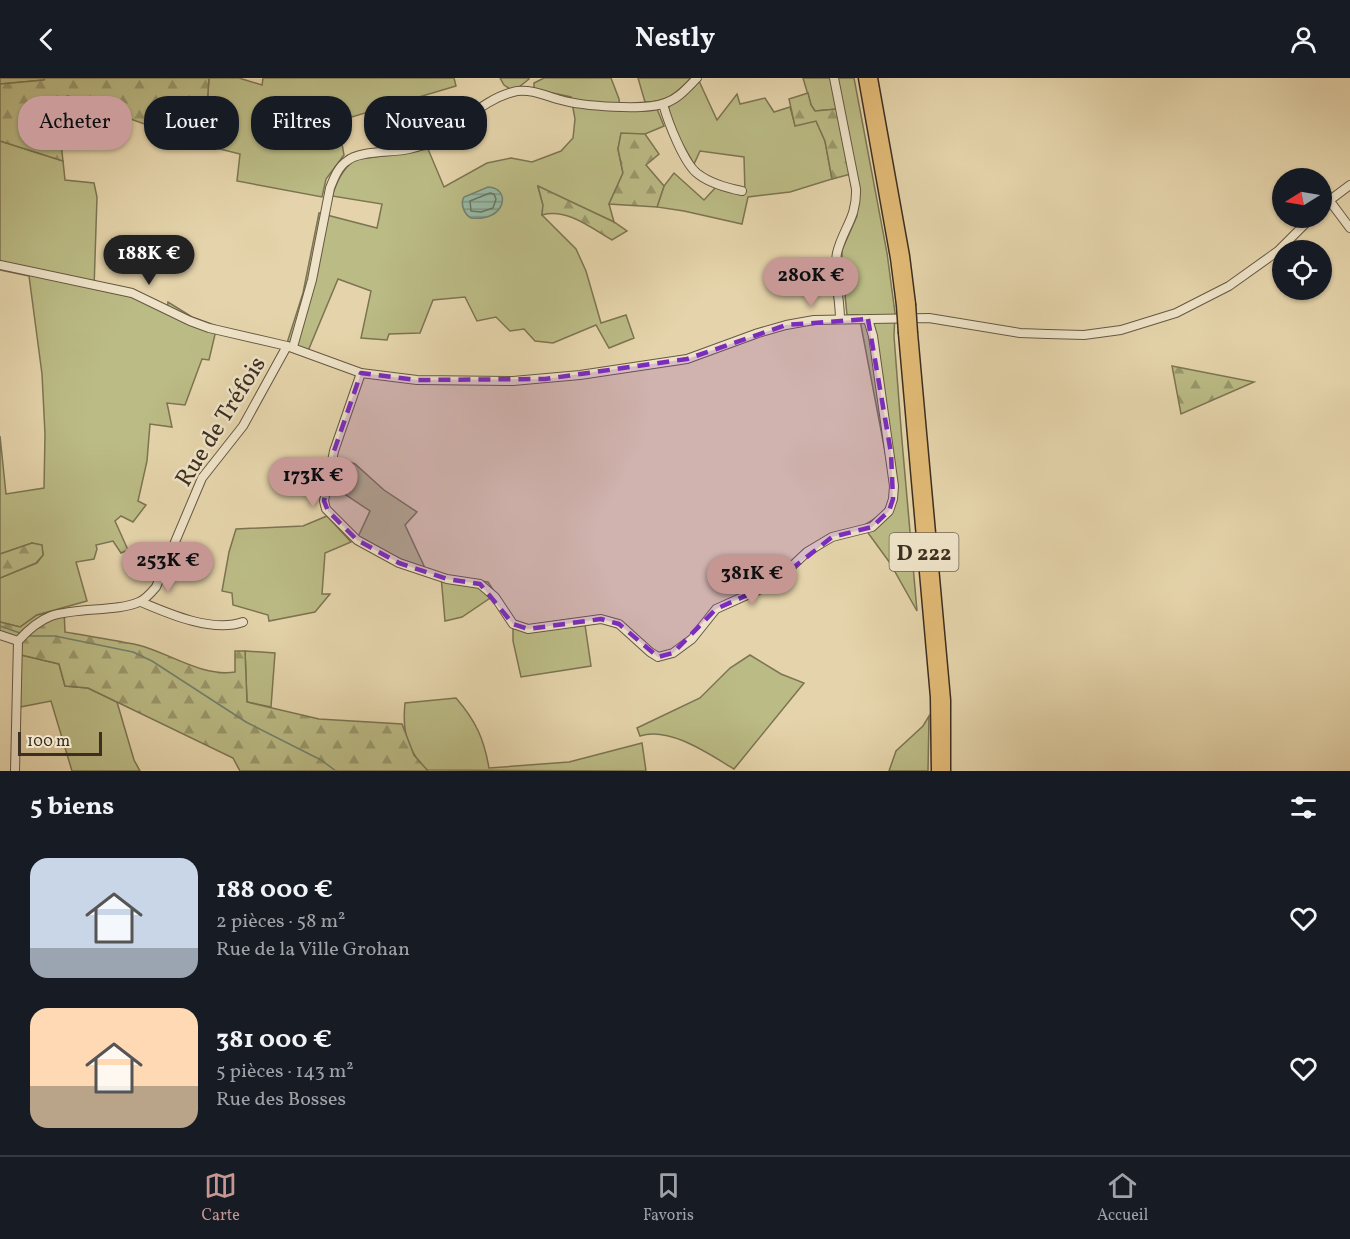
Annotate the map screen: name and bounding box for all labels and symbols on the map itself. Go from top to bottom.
north arrow [1272,168,1332,228]
pin: 188K € [100,235,198,286]
pin: 280K € [762,257,860,308]
street label: Rue de Tréfois [168,350,275,494]
pin: 173K € [264,457,362,508]
road number: D 222 [890,533,958,571]
pin: 253K € [119,542,217,593]
pin: 381K € [703,555,801,606]
scale bar [18,729,102,756]

